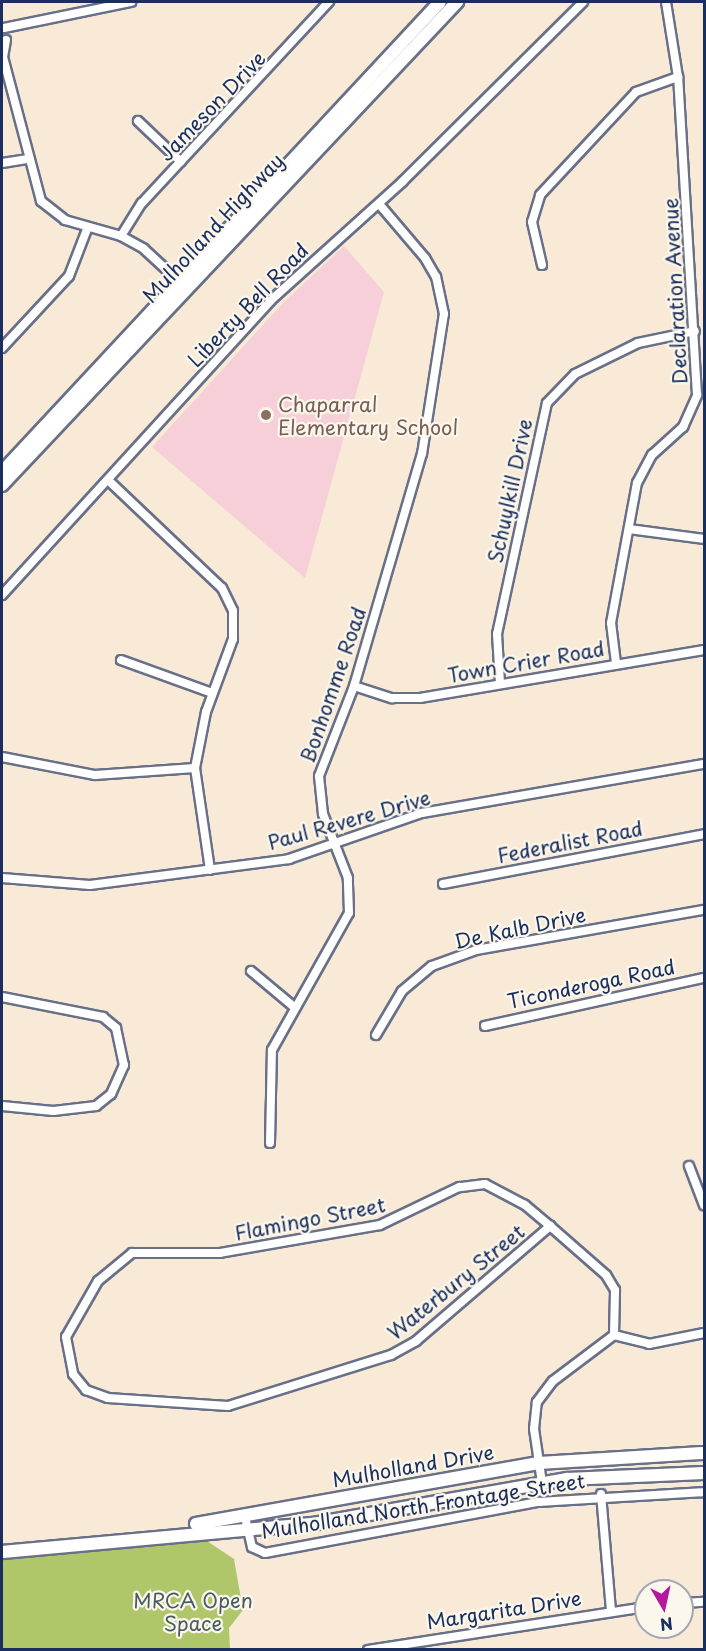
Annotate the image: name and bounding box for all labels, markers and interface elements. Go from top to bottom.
street label: Jameson Drive [154,46,270,166]
street label: Mulholland Highway [137,148,289,308]
street label: Declaration Avenue [658,198,692,384]
street label: Liberty Bell Road [182,237,314,373]
place label: Chaparral Elementary School [278,392,458,439]
marker: Chaparral Elementary School [259,408,273,422]
street label: Schuylkill Drive [483,417,537,565]
street label: Bonhomme Road [295,604,371,766]
street label: Town Crier Road [446,636,606,688]
street label: Paul Revere Drive [264,785,434,855]
street label: Federalist Road [495,816,645,868]
street label: De Kalb Drive [452,902,588,954]
street label: Ticonderoga Road [504,954,678,1014]
street label: Flamingo Street [233,1193,387,1245]
street label: Waterbury Street [383,1219,529,1345]
street label: Mulholland Drive [330,1440,496,1492]
street label: Mulholland North Frontage Street [259,1469,587,1543]
north arrow [634,1579,694,1639]
street label: Margarita Drive [425,1586,583,1634]
park label: MRCA Open Space [133,1589,253,1636]
text: N [658,1612,675,1638]

